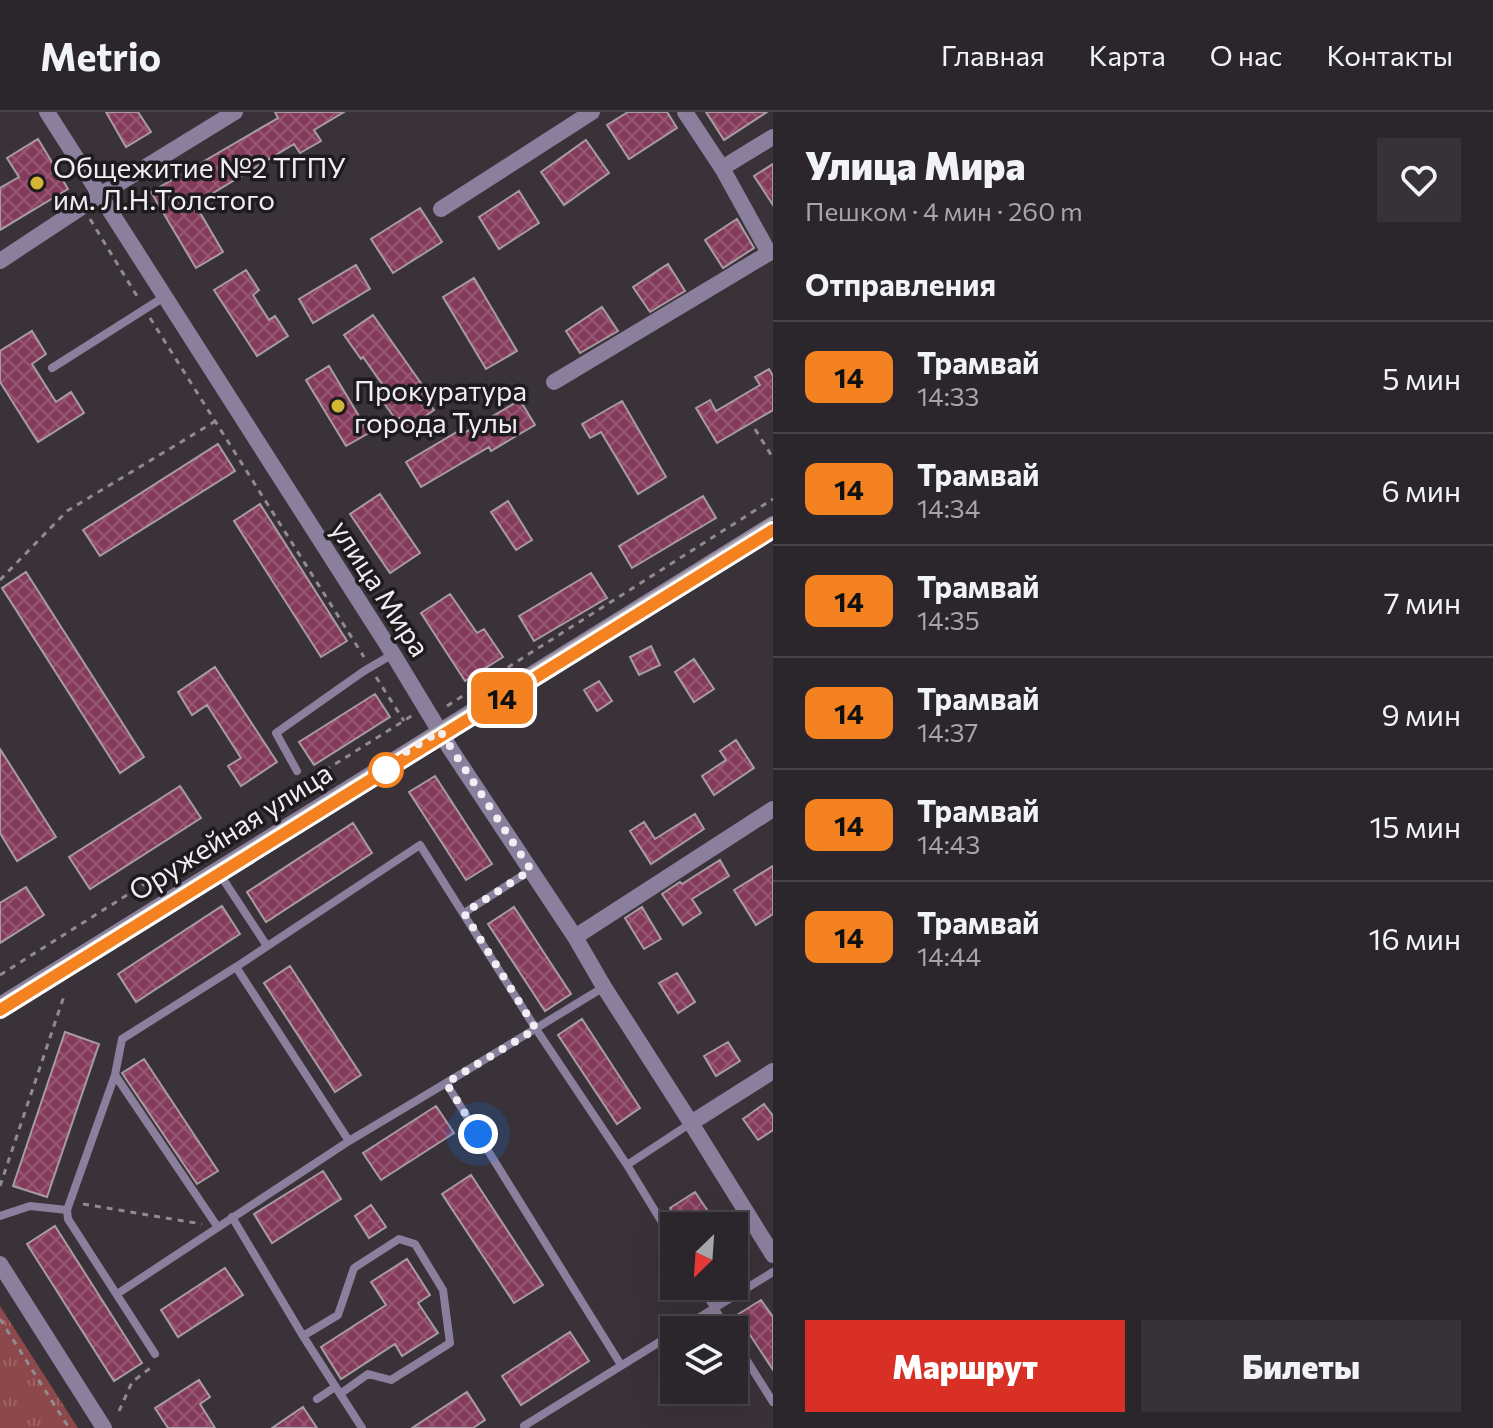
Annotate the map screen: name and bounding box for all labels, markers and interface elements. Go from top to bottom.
text: Metrio [40,32,161,79]
text: Главная [941,38,1045,72]
text: Карта [1089,38,1166,72]
text: О нас [1210,38,1282,72]
text: Контакты [1326,38,1453,72]
button: heart [1377,138,1461,222]
text: Улица Мира [805,141,1025,188]
place label: Общежитие №2 ТГПУ им. Л.Н.Толстого [53,150,346,216]
marker: Общежитие №2 ТГПУ им. Л.Н.Толстого [28,174,46,192]
text: Пешком · 4 мин · 260 m [805,195,1083,226]
text: Отправления [805,265,996,302]
text: Трамвай [917,343,1040,380]
text: 5 мин [1382,359,1461,396]
text: 14 [834,360,864,394]
place label: Прокуратура города Тулы [354,373,527,439]
text: 14:33 [917,380,979,411]
marker: Прокуратура города Тулы [329,397,347,415]
text: Трамвай [917,455,1040,492]
text: 6 мин [1381,471,1461,508]
text: 14 [834,472,864,506]
text: 14:34 [917,492,980,523]
street label: улица Мира [324,513,438,663]
text: Трамвай [917,567,1040,604]
text: 7 мин [1384,583,1461,620]
text: 14 [834,584,864,618]
text: 14:35 [917,604,980,635]
line badge: 14 [466,672,538,724]
text: Трамвай [917,679,1040,716]
text: 14 [487,681,517,715]
text: 9 мин [1381,695,1461,732]
text: 14 [834,696,864,730]
text: 14:37 [917,716,978,747]
unlabelled marker [369,753,403,787]
street label: Оружейная улица [122,755,338,907]
text: Трамвай [917,791,1040,828]
text: 15 мин [1370,807,1461,844]
text: 14 [834,808,864,842]
text: 14:43 [917,828,980,859]
text: Трамвай [917,903,1040,940]
text: 16 мин [1369,919,1461,956]
text: 14 [834,920,864,954]
text: 14:44 [917,940,981,971]
your location [458,1114,498,1154]
north arrow [660,1212,748,1300]
map controls [660,1212,748,1404]
button: layers [660,1316,748,1404]
button: Маршрут [805,1320,1125,1412]
button: Билеты [1141,1320,1461,1412]

